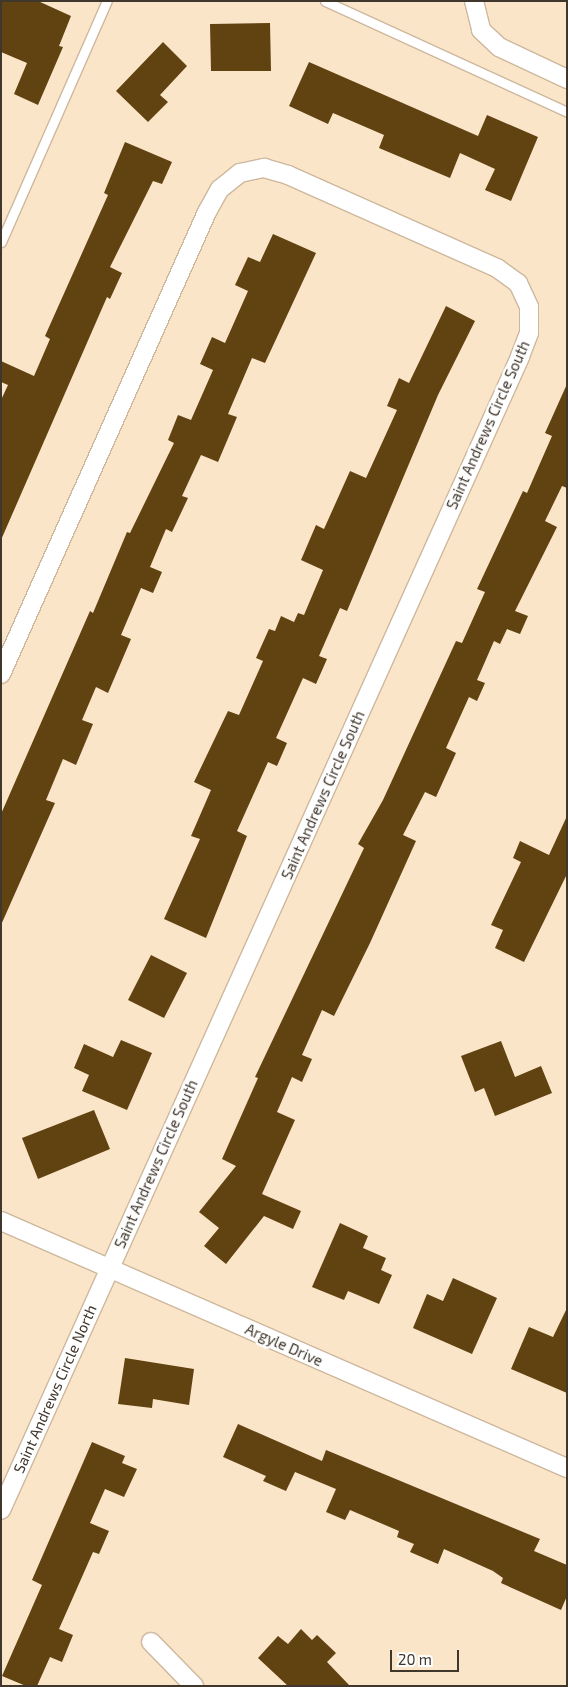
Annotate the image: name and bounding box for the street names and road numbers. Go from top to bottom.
street label: Saint Andrews Circle South [443,338,533,512]
street label: Saint Andrews Circle South [278,708,368,882]
street label: Saint Andrews Circle South [111,1077,201,1251]
street label: Saint Andrews Circle North [10,1302,100,1476]
street label: Argyle Drive [242,1320,326,1370]

